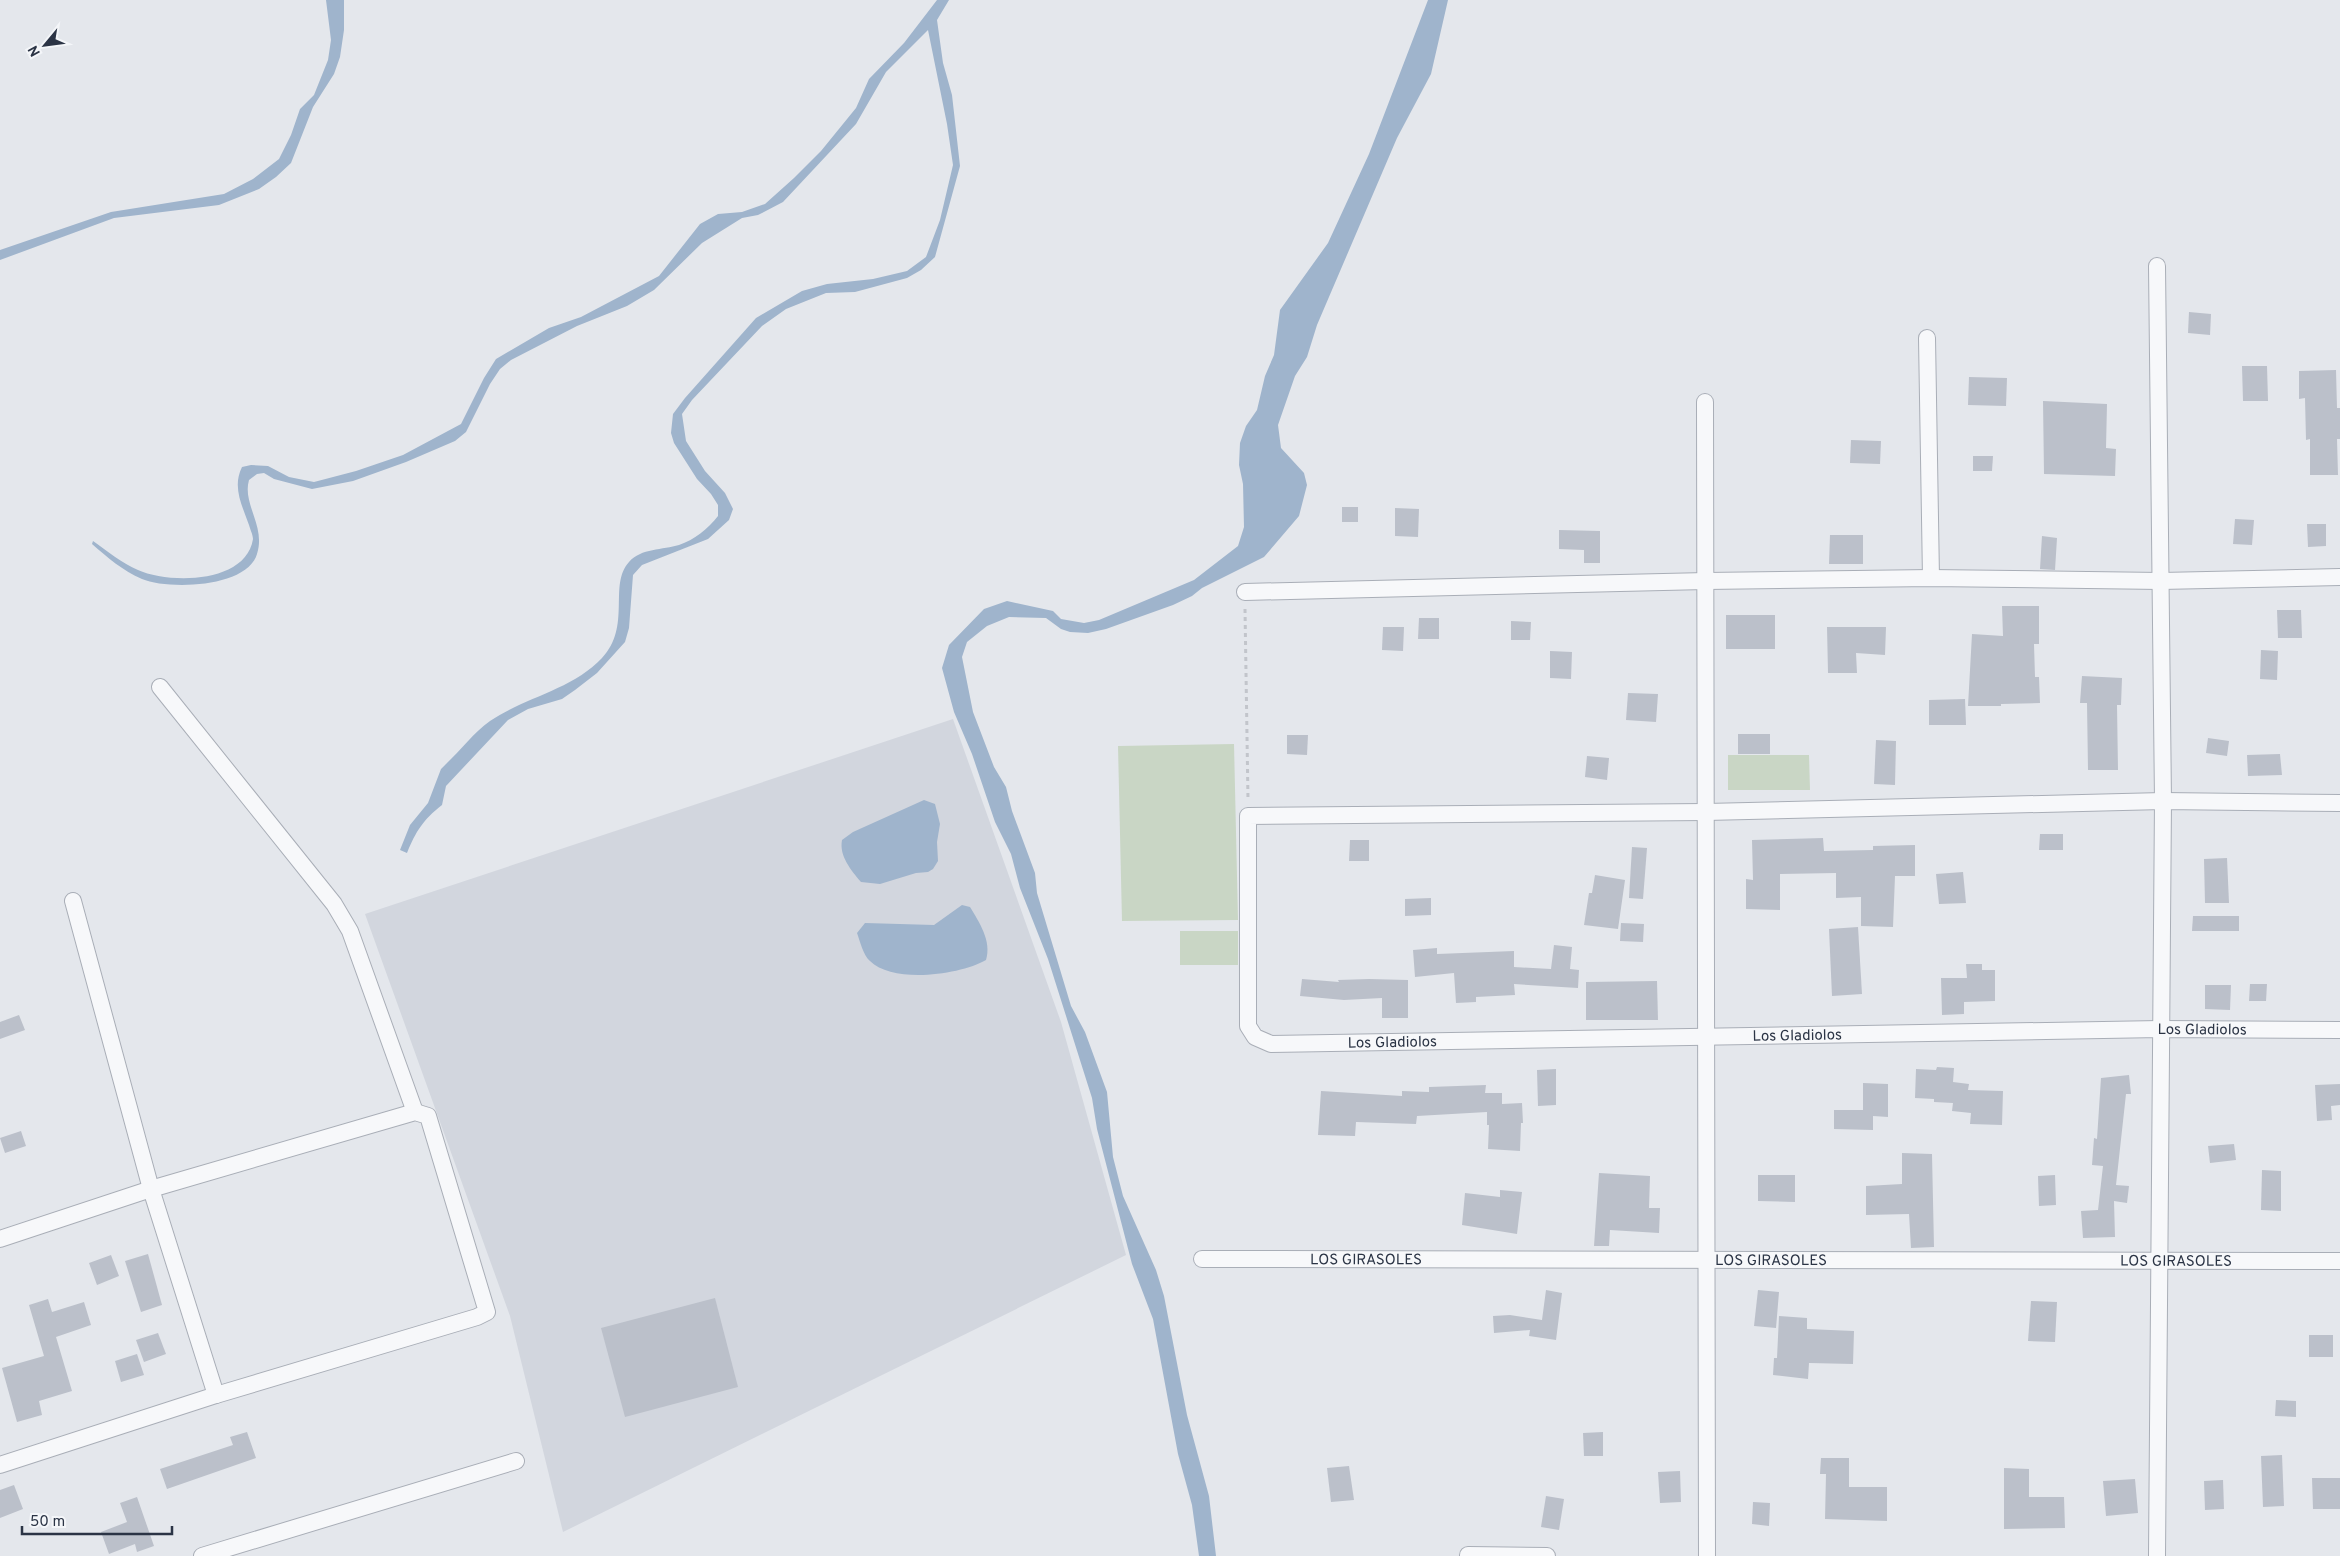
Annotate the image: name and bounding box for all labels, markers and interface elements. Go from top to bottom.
north arrow [20,20,70,70]
text: N [25,42,45,59]
street label: Los Gladiolos [2157,1021,2247,1040]
street label: Los Gladiolos [1752,1026,1842,1047]
street label: Los Gladiolos [1347,1033,1437,1054]
street label: LOS GIRASOLES [1310,1251,1422,1270]
street label: LOS GIRASOLES [1715,1252,1827,1271]
street label: LOS GIRASOLES [2120,1253,2232,1272]
scale bar [22,1504,172,1536]
text: 50 m [30,1513,65,1532]

